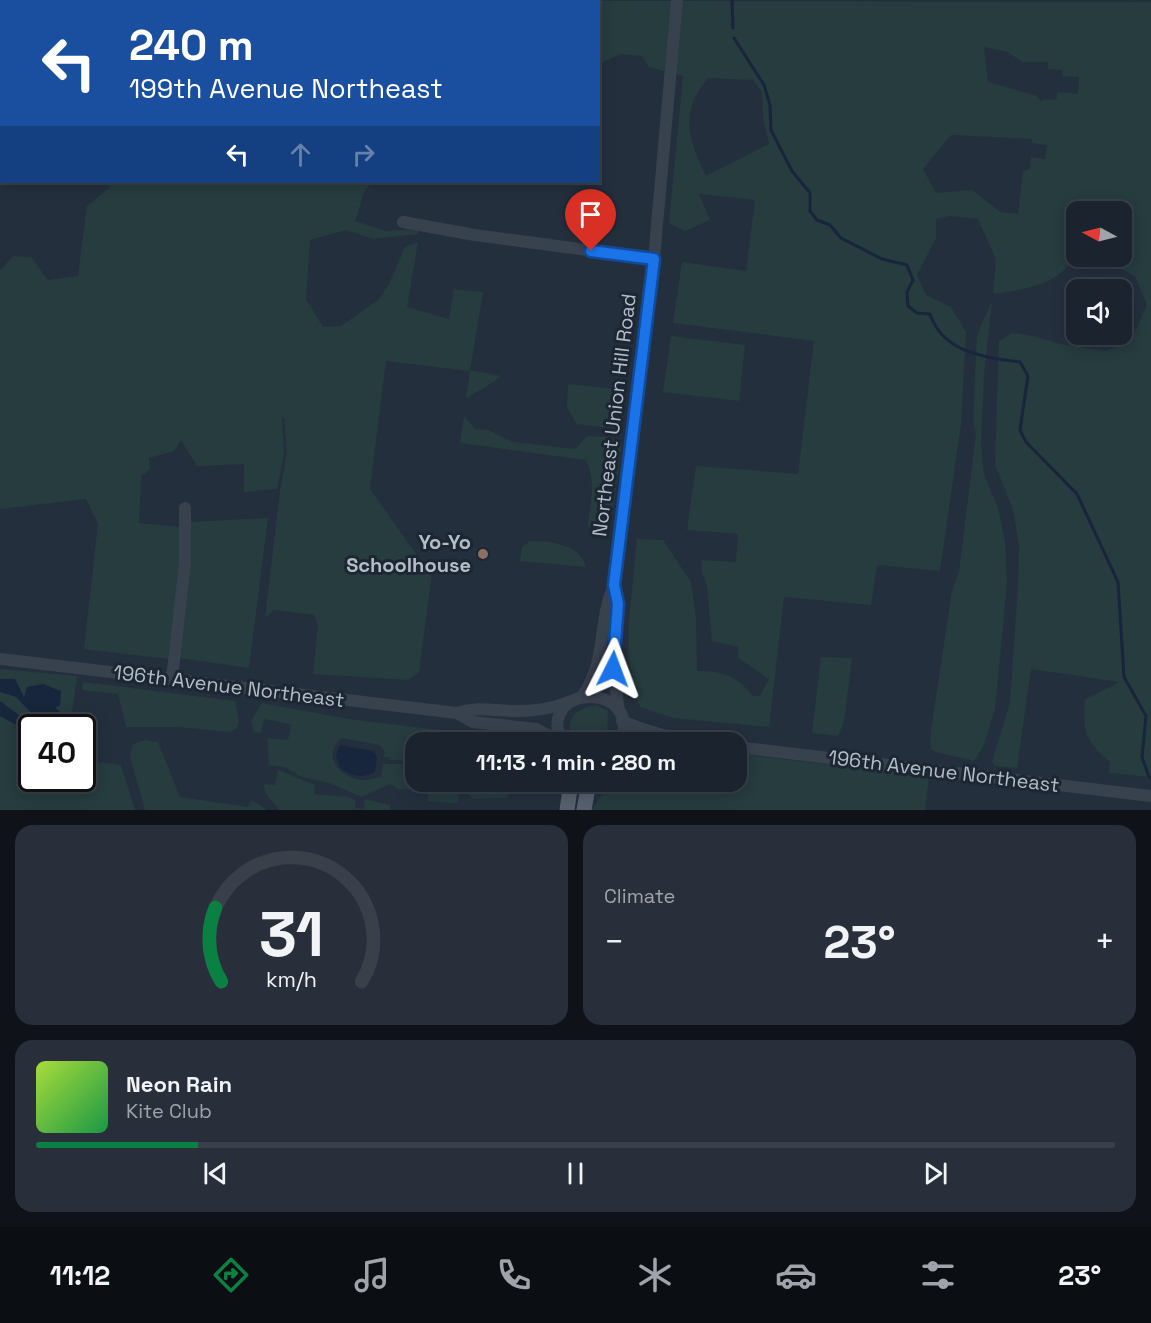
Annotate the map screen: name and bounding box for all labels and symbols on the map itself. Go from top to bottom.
pin [565,189,616,251]
north arrow [1066,201,1132,267]
street label: Northeast Union Hill Road [586,292,642,538]
place label: Yo-Yo Schoolhouse [346,529,471,578]
marker: Yo-Yo Schoolhouse [476,547,490,561]
position arrow [581,637,645,701]
street label: 196th Avenue Northeast [112,659,346,713]
speed limit sign: 40 [18,714,96,792]
street label: 196th Avenue Northeast [827,744,1061,798]

